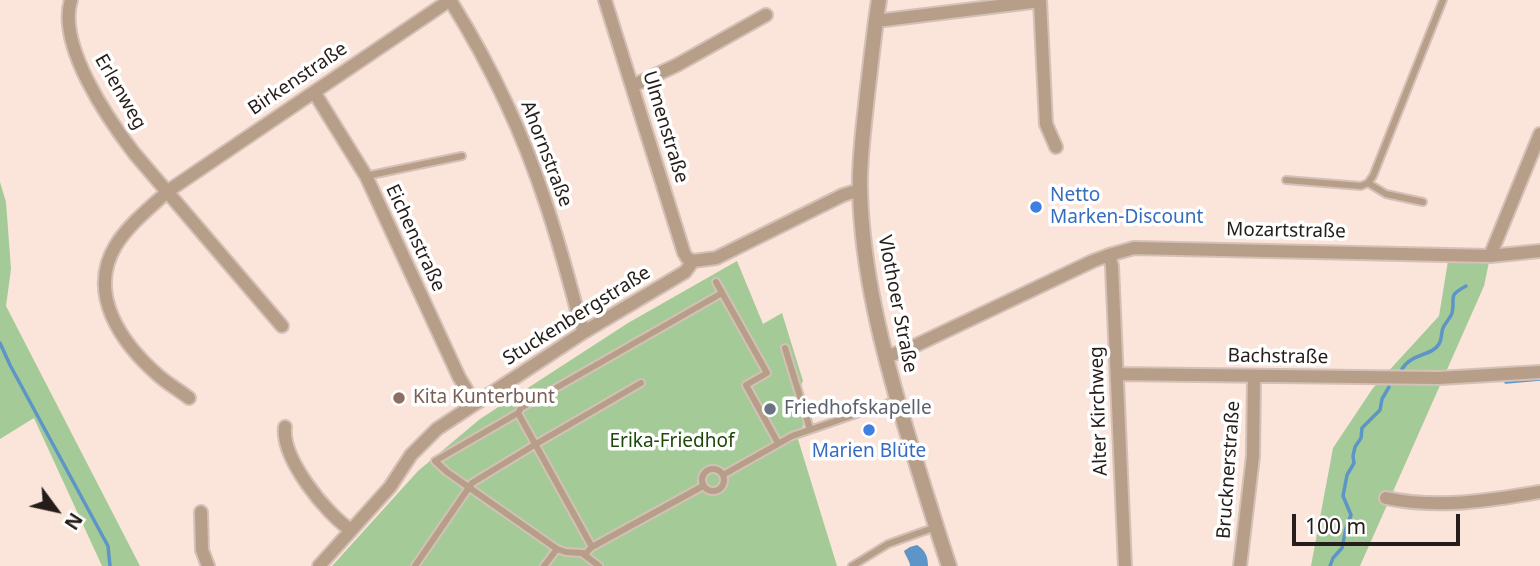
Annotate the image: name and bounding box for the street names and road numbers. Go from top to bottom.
street label: Birkenstraße [244,38,352,120]
street label: Erlenweg [89,50,151,134]
street label: Ulmenstraße [637,68,693,186]
street label: Ahornstraße [515,98,577,210]
street label: Eichenstraße [380,181,450,295]
street label: Mozartstraße [1226,219,1346,243]
street label: Vlothoer Straße [872,233,922,375]
street label: Stuckenbergstraße [499,261,655,371]
street label: Bachstraße [1227,345,1329,369]
street label: Alter Kirchweg [1085,346,1113,476]
street label: Brucknerstraße [1213,400,1245,540]

